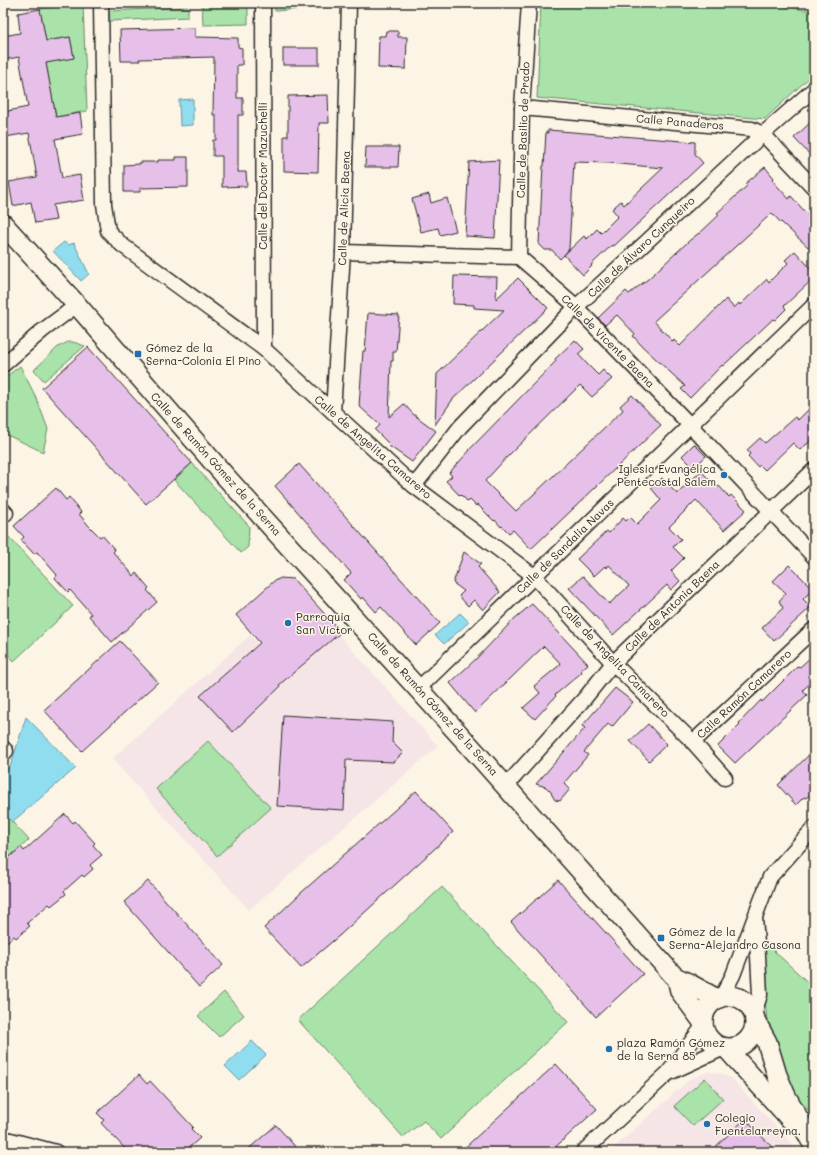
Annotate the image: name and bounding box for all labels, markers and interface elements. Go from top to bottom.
street label: Calle de Basilio de Prado [513,61,532,198]
street label: Calle del Doctor Mazuchelli [255,102,270,250]
street label: Calle Panaderos [635,110,725,133]
street label: Calle de Alicia Baena [334,150,353,266]
street label: Calle de Álvaro Cunqueiro [584,193,698,300]
street label: Calle de Vicente Baena [558,291,658,391]
place label: Gómez de la Serna-Colonia El Pino [146,340,261,368]
marker: Gómez de la Serna-Colonia El Pino [133,349,143,359]
street label: Calle de Ramón Gómez de la Serna [148,389,285,539]
street label: Calle de Angelita Camarero [311,391,436,502]
place label: Iglesia Evangélica Pentecostal Salem [617,461,716,489]
marker: Iglesia Evangélica Pentecostal Salem [719,470,729,480]
street label: Calle de Sandalia Navas [513,495,617,596]
street label: Calle de Antonia Baena [621,556,722,655]
street label: Calle de Angelita Camarero [558,601,673,720]
place label: Parroquia San Víctor [296,609,353,637]
marker: Parroquia San Víctor [283,618,293,628]
street label: Calle de Ramón Gómez de la Serna [365,629,502,779]
street label: Calle Ramón Camarero [693,646,794,741]
place label: Gómez de la Serna-Alejandro Casona [669,924,801,952]
marker: Gómez de la Serna-Alejandro Casona [656,933,666,943]
place label: plaza Ramón Gómez de la Serna 85 [617,1035,725,1063]
marker: plaza Ramón Gómez de la Serna 85 [604,1044,614,1054]
place label: Colegio Fuentelarreyna. [715,1110,801,1138]
marker: Colegio Fuentelarreyna. [702,1119,712,1129]

